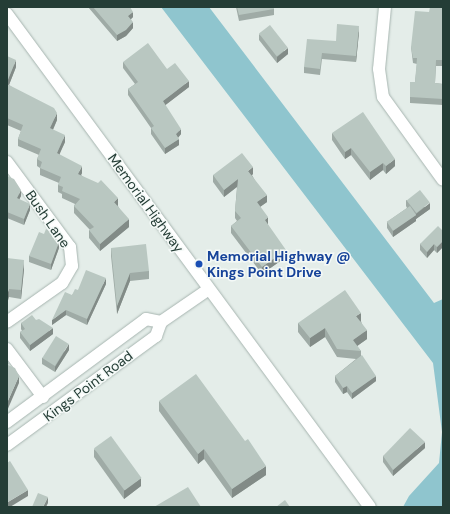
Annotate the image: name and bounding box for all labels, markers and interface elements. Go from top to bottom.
street label: Memorial Highway [105,150,187,256]
street label: Bush Lane [22,187,74,251]
place label: Memorial Highway @ Kings Point Drive [207,248,351,280]
marker: Memorial Highway @ Kings Point Drive [194,259,204,269]
street label: Kings Point Road [40,347,136,425]

